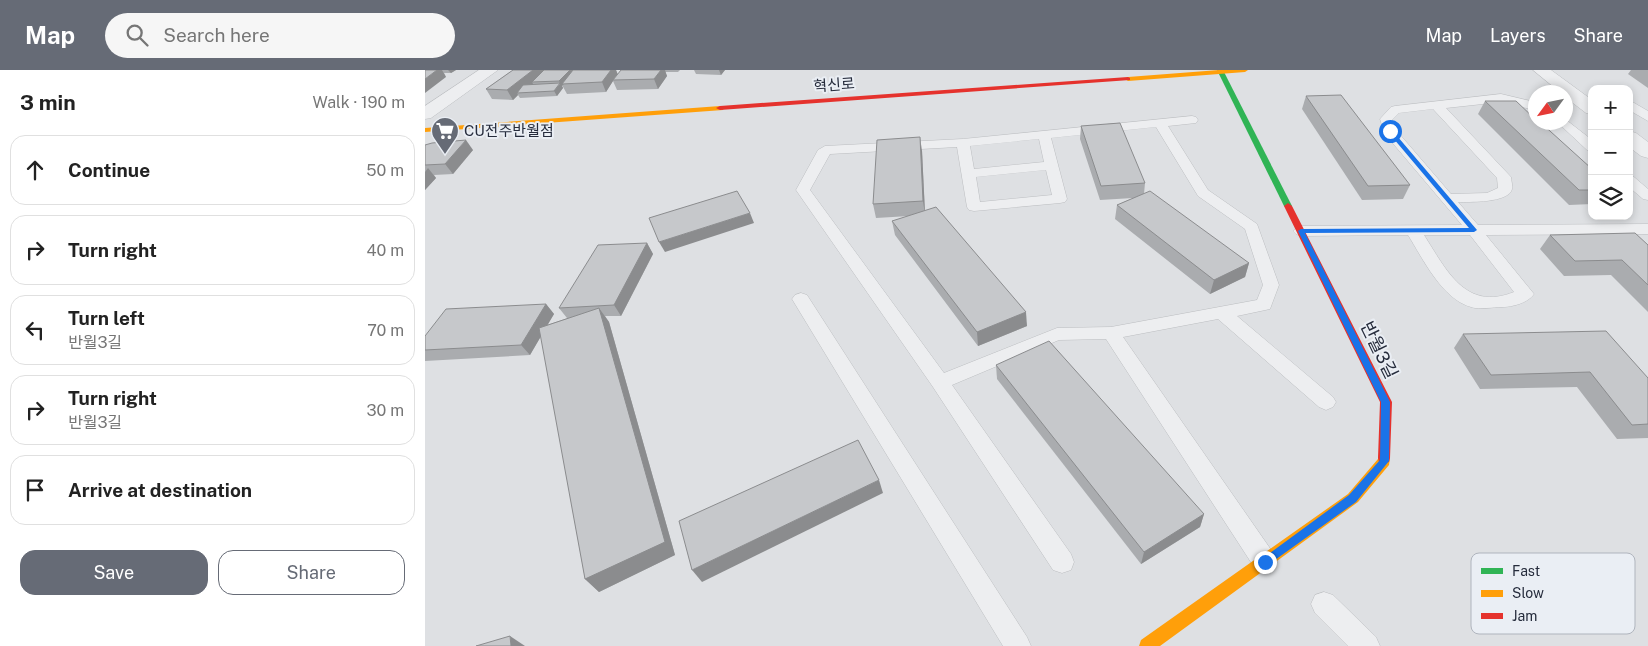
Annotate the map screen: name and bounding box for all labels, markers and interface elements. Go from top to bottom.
search box [105,13,455,58]
text: Map [25,21,75,49]
icon: search [123,21,151,49]
text: Search here [163,24,270,46]
text: Map [1426,25,1462,46]
text: Layers [1490,25,1546,46]
text: Share [1574,25,1623,46]
street label: 혁신로 [813,75,855,94]
north arrow [1528,85,1573,130]
map controls [1588,85,1633,220]
button: + [1588,85,1633,130]
text: 3 min [20,90,76,115]
text: Walk · 190 m [313,93,405,112]
supermarket icon: CU전주반월점 [430,116,460,155]
route start [1379,120,1402,143]
place label: CU전주반월점 [464,122,554,139]
button: − [1588,130,1633,175]
icon: ahead [21,156,49,184]
text: Continue [68,159,150,181]
text: 50 m [366,161,404,180]
button: layers [1588,175,1633,220]
icon: right [21,236,49,264]
text: Turn right [68,239,157,261]
text: 40 m [366,241,404,260]
text: Turn left [68,307,145,329]
icon: left [21,316,49,344]
street label: 반월3길 [1357,318,1402,382]
text: 70 m [367,321,404,340]
text: 반월3길 [68,333,122,352]
text: Turn right [68,387,157,409]
icon: right [21,396,49,424]
text: 30 m [367,401,404,420]
text: 반월3길 [68,413,122,432]
icon: arrive [21,476,49,504]
text: Arrive at destination [68,479,252,501]
button: Save [20,550,208,595]
button: Share [218,550,405,595]
route end [1254,551,1277,574]
legend [1471,553,1635,634]
text: Fast [1512,563,1540,579]
text: Slow [1512,585,1544,601]
text: Jam [1512,608,1537,624]

